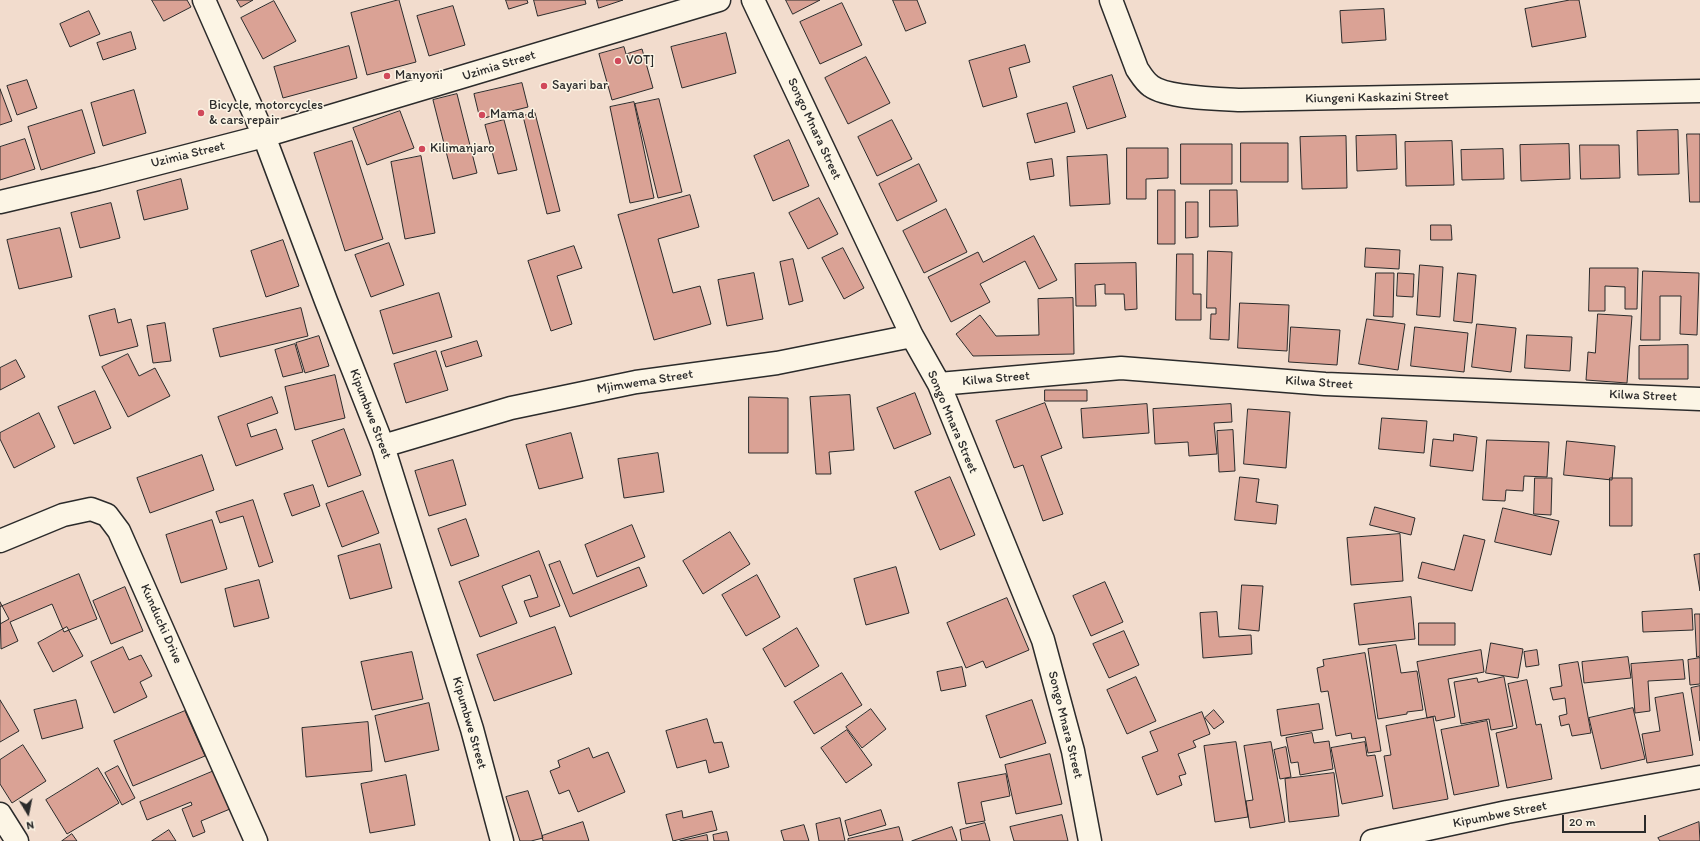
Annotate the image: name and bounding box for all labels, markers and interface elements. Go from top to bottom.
street label: Uzimia Street [461,47,537,85]
place label: VOT] [626,53,654,69]
marker: VOT] [613,56,623,66]
place label: Manyoni [395,68,443,84]
marker: Manyoni [382,71,392,81]
street label: Songo Mnara Street [784,76,844,182]
place label: Sayari bar [552,78,608,94]
marker: Sayari bar [539,81,549,91]
street label: Kiungeni Kaskazini Street [1305,89,1449,107]
place label: Bicycle, motorcycles & cars repair [209,98,323,129]
place label: Mama d [490,107,534,123]
marker: Bicycle, motorcycles & cars repair [196,108,206,118]
marker: Mama d [477,110,487,120]
street label: Uzimia Street [149,138,227,172]
place label: Kilimanjaro [430,141,495,157]
marker: Kilimanjaro [417,144,427,154]
street label: Kipumbwe Street [346,367,394,461]
street label: Mjimwema Street [596,367,694,397]
street label: Songo Mnara Street [923,368,981,476]
street label: Kilwa Street [962,368,1030,390]
street label: Kilwa Street [1285,373,1353,393]
street label: Kilwa Street [1609,387,1677,405]
street label: Kunduchi Drive [137,582,185,666]
street label: Songo Mnara Street [1044,670,1086,780]
street label: Kipumbwe Street [448,675,490,771]
north arrow [8,793,48,833]
street label: Kipumbwe Street [1452,798,1548,832]
scale bar [1564,807,1648,833]
text: 20 m [1569,815,1596,829]
text: N [25,818,35,832]

